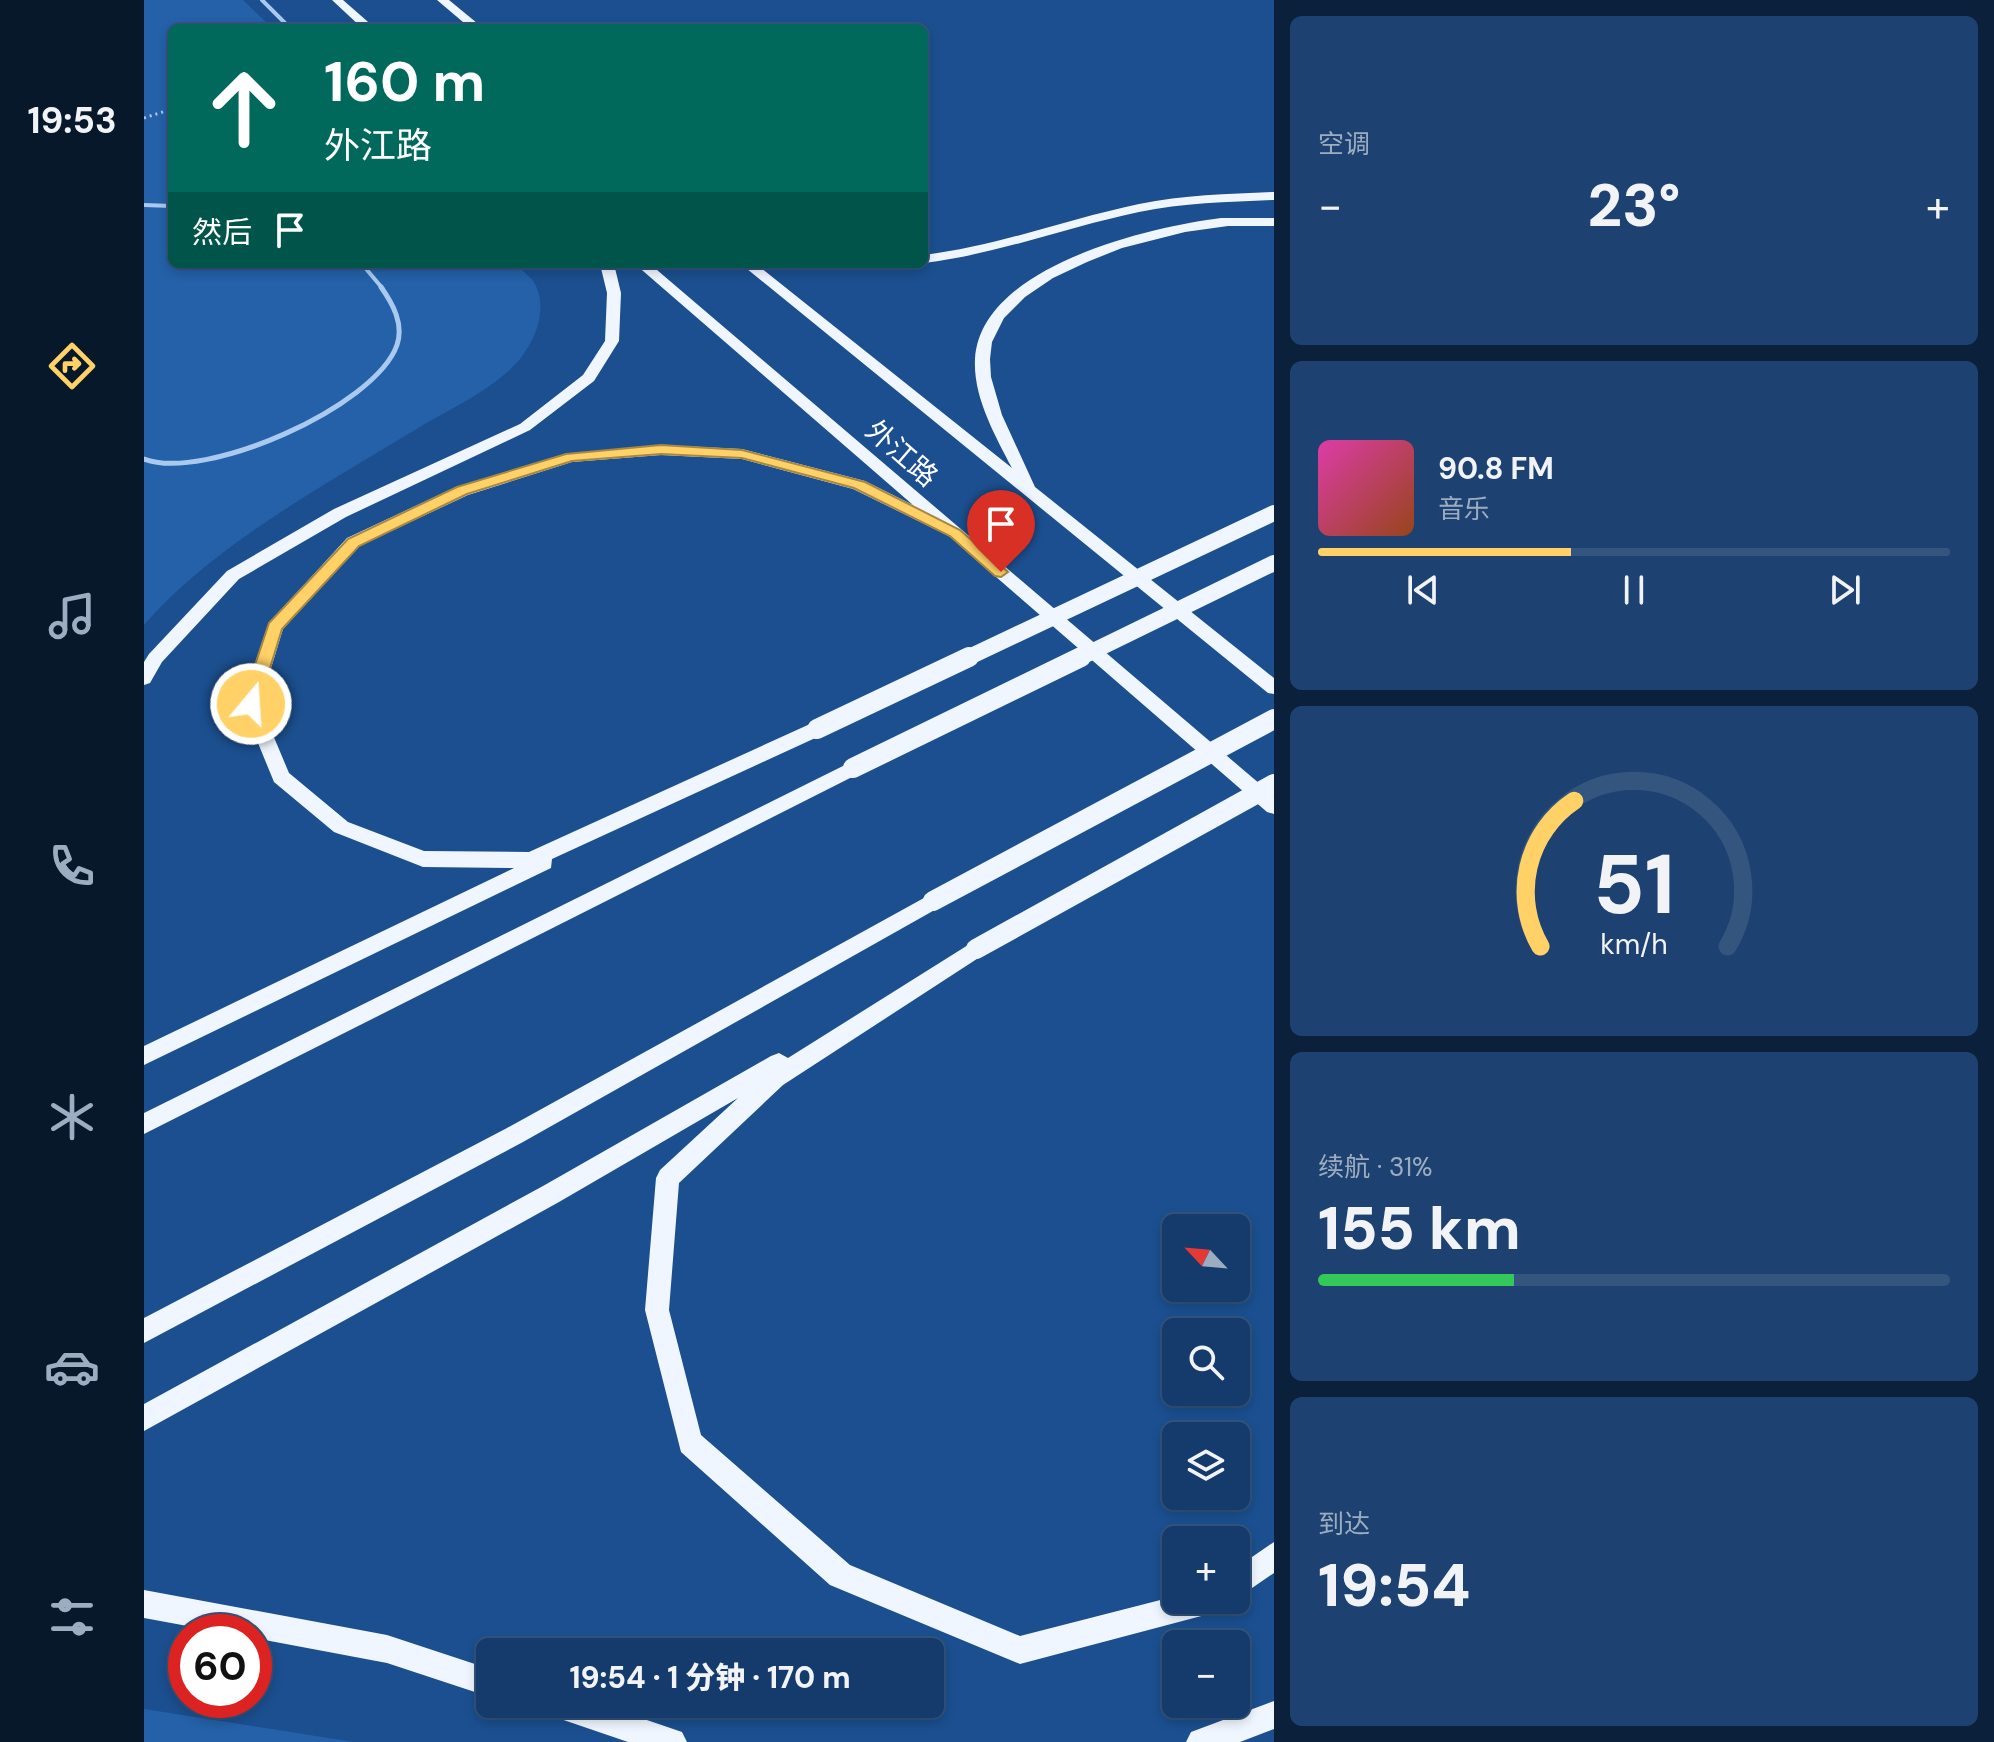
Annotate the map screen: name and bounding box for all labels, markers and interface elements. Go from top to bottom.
text: 160 m [324,45,485,118]
icon: ahead [192,56,296,160]
text: 19:53 [27,97,117,144]
text: 外江路 [324,122,432,169]
text: 空调 [1318,127,1370,161]
text: 23° [1588,166,1680,245]
text: − [1318,177,1342,235]
text: + [1926,177,1950,235]
icon: arrive [268,208,312,252]
text: 然后 [192,213,252,252]
icon: directions [44,338,100,394]
street label: 外江路 [858,412,946,495]
text: 90.8 FM [1438,449,1554,488]
pin [967,490,1035,572]
text: 音乐 [1438,492,1490,526]
icon: arrive [979,502,1023,546]
icon: previous [1401,568,1445,612]
icon: pause [1612,568,1656,612]
icon: next [1823,568,1867,612]
icon: music [44,588,100,644]
position arrow [209,662,293,746]
text: 51 [1593,830,1675,939]
icon: phone [44,838,100,894]
text: km/h [1600,926,1668,963]
icon: climate [44,1089,100,1145]
text: 续航 · 31% [1318,1150,1432,1184]
text: 155 km [1318,1189,1521,1268]
north arrow [1162,1214,1250,1302]
map controls [1162,1214,1250,1718]
button: search [1162,1318,1250,1406]
icon: car [44,1339,100,1395]
button: layers [1162,1422,1250,1510]
text: 到达 [1318,1507,1370,1541]
button: + [1162,1526,1250,1614]
text: 19:54 [1318,1546,1471,1625]
icon: filters [44,1589,100,1645]
speed limit sign: 60 [168,1614,272,1718]
button: − [1162,1630,1250,1718]
text: 19:54 · 1 分钟 · 170 m [569,1658,851,1697]

